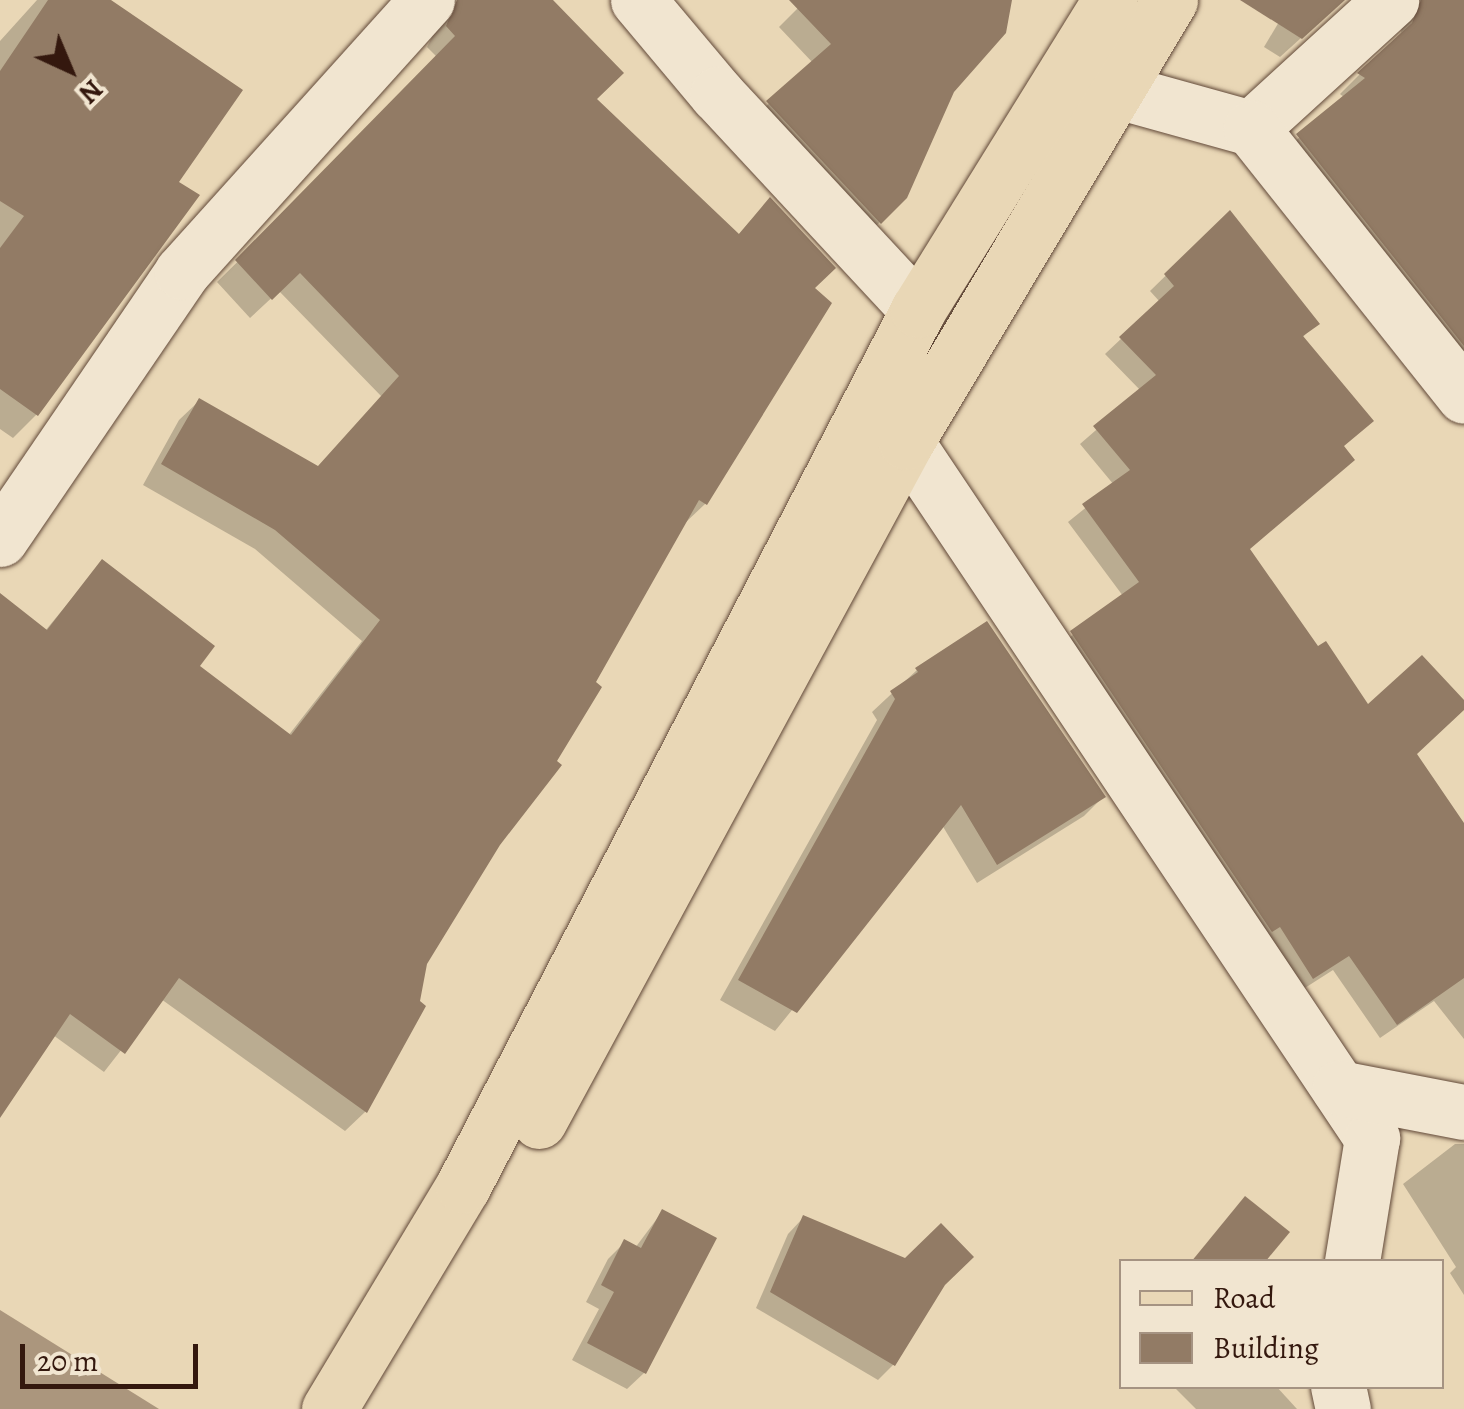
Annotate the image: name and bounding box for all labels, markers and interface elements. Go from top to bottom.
north arrow [20,20,120,120]
text: N [70,71,111,112]
legend [1119,1259,1444,1389]
text: Road [1213,1278,1275,1318]
scale bar [25,1324,202,1386]
text: Building [1213,1328,1319,1368]
text: 20 m [37,1341,98,1381]

